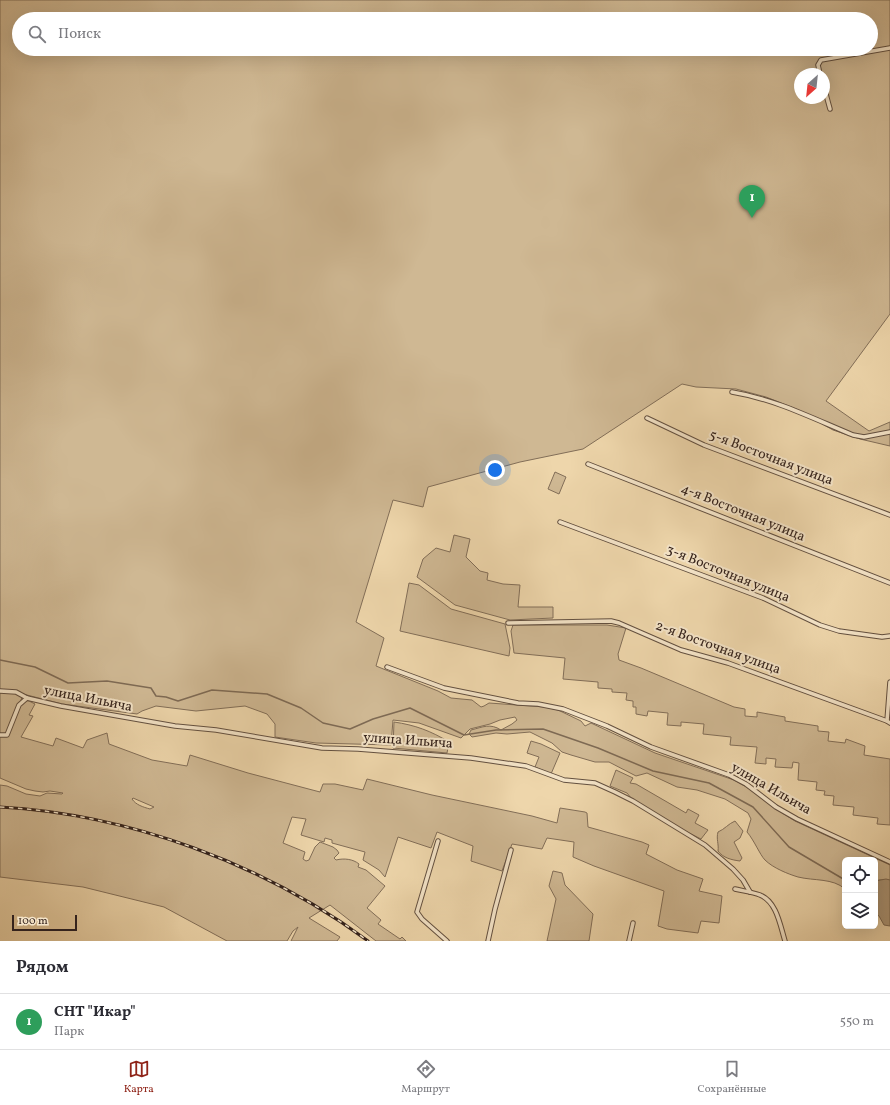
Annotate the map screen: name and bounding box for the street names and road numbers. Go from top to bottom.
street label: 5-я Восточная улица [706,426,836,490]
street label: 4-я Восточная улица [678,479,808,547]
street label: 3-я Восточная улица [663,541,793,607]
street label: 2-я Восточная улица [653,616,783,680]
street label: улица Ильича [42,681,134,717]
street label: улица Ильича [363,728,453,754]
street label: улица Ильича [727,758,815,820]

